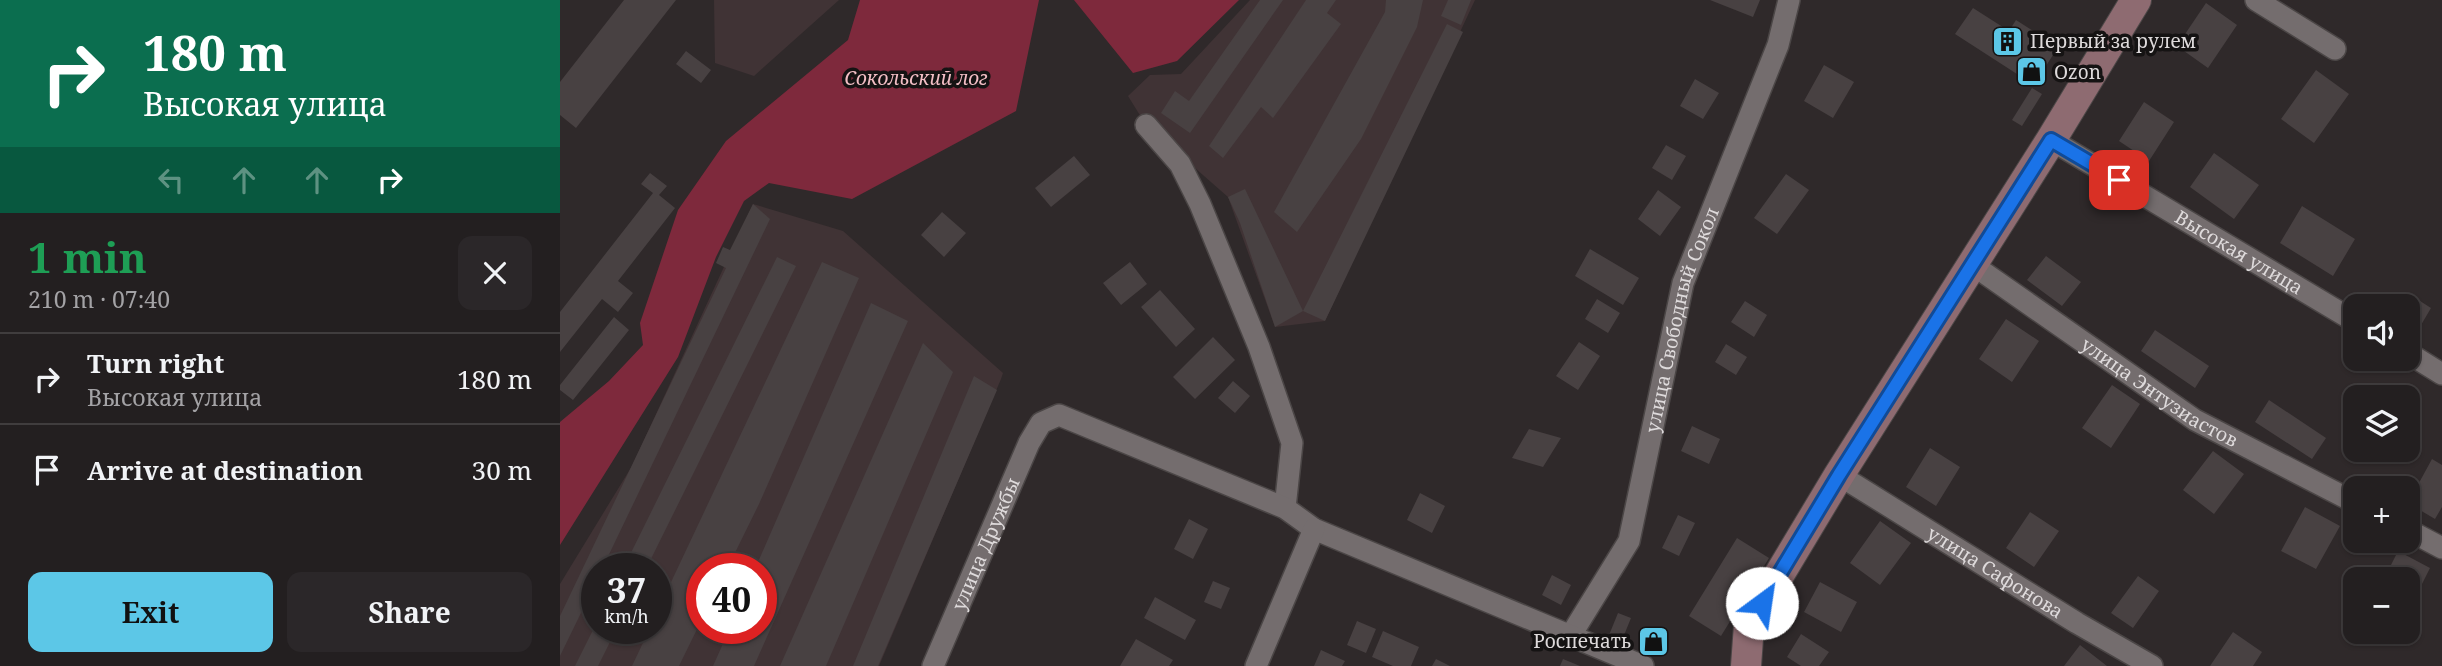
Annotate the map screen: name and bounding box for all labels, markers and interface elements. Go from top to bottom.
text: 180 m [143,19,287,85]
building icon: Первый за рулем [1990,24,2024,58]
icon: right [28,28,119,119]
place label: Первый за рулем [2030,28,2196,54]
shop icon: Ozon [2014,55,2048,89]
place label: Ozon [2054,59,2101,85]
park label: Сокольский лог [844,65,988,91]
text: Высокая улица [143,82,387,125]
pin [2089,150,2149,210]
icon: left [152,161,190,199]
icon: ahead [225,161,263,199]
icon: ahead [298,161,336,199]
icon: right [371,161,409,199]
icon: arrive [2100,161,2138,199]
street label: улица Свободный Сокол [1639,203,1725,435]
street label: Высокая улица [2170,204,2308,301]
text: 1 min [28,228,147,285]
button: close [458,236,532,310]
text: 210 m · 07:40 [28,283,170,315]
map controls [2343,294,2420,644]
button: sound [2343,294,2420,371]
street label: улица Энтузиастов [2076,331,2242,453]
text: Turn right [87,345,224,381]
icon: right [28,360,66,398]
text: 180 m [457,361,532,397]
text: Высокая улица [87,381,262,413]
button: layers [2343,385,2420,462]
icon: arrive [28,451,66,489]
text: Arrive at destination [87,452,363,488]
text: 30 m [472,452,532,488]
street label: улица Дружбы [945,473,1026,614]
button: + [2343,476,2420,553]
street label: улица Сафонова [1922,520,2068,624]
speed limit sign: 40 [686,553,777,644]
text: 37 [607,566,646,613]
position arrow [1725,566,1799,640]
button: − [2343,567,2420,644]
button: Exit [28,572,273,652]
button: Share [287,572,532,652]
text: km/h [604,604,649,628]
shop icon: Роспечать [1637,624,1671,658]
place label: Роспечать [1533,628,1631,654]

